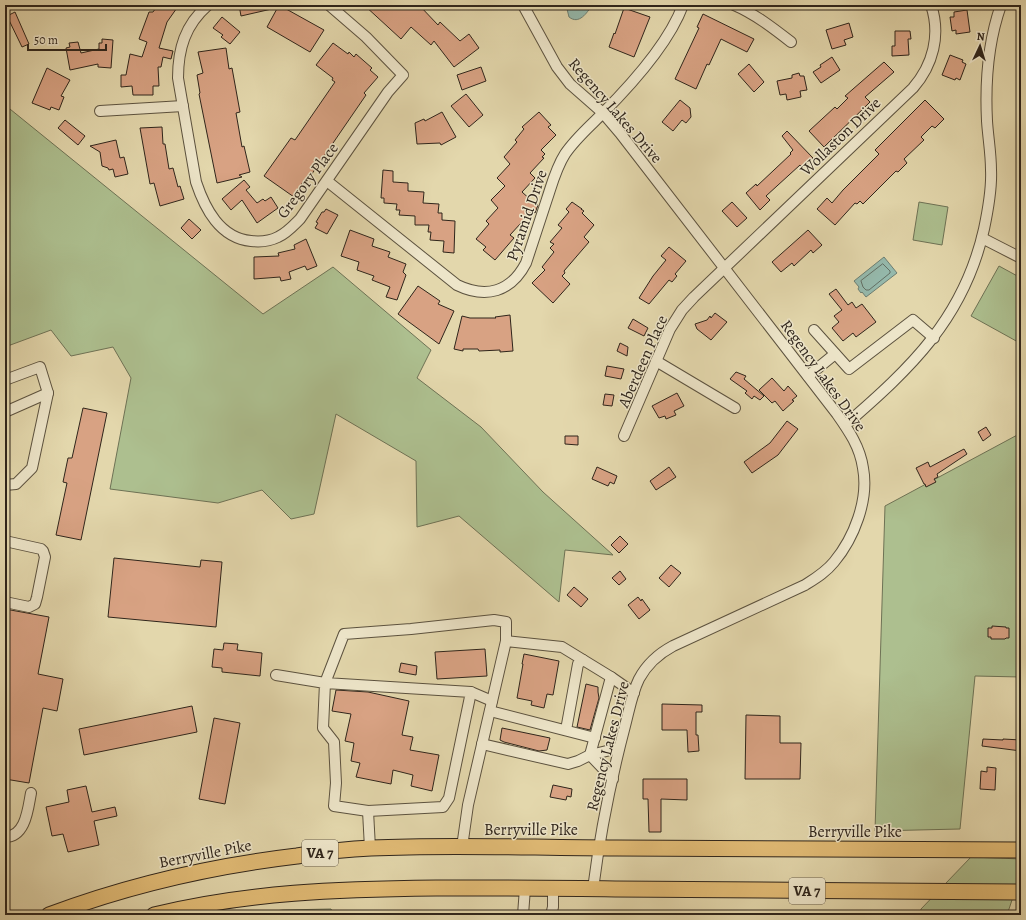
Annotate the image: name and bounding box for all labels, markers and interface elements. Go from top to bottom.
scale bar [28,26,106,52]
north arrow [960,26,1000,66]
text: N [976,29,985,44]
text: 50 m [34,32,58,48]
street label: Regency Lakes Drive [563,53,667,168]
street label: Wollaston Drive [795,93,886,182]
street label: Gregory Place [272,138,344,223]
street label: Pyramid Drive [501,167,553,264]
street label: Aberdeen Place [612,312,673,412]
street label: Regency Lakes Drive [775,315,871,436]
street label: Regency Lakes Drive [581,679,635,814]
street label: Berryville Pike [484,819,578,841]
street label: Berryville Pike [808,821,902,843]
street label: Berryville Pike [157,834,253,874]
road number: VA 7 [302,840,338,866]
road number: VA 7 [789,878,825,904]

